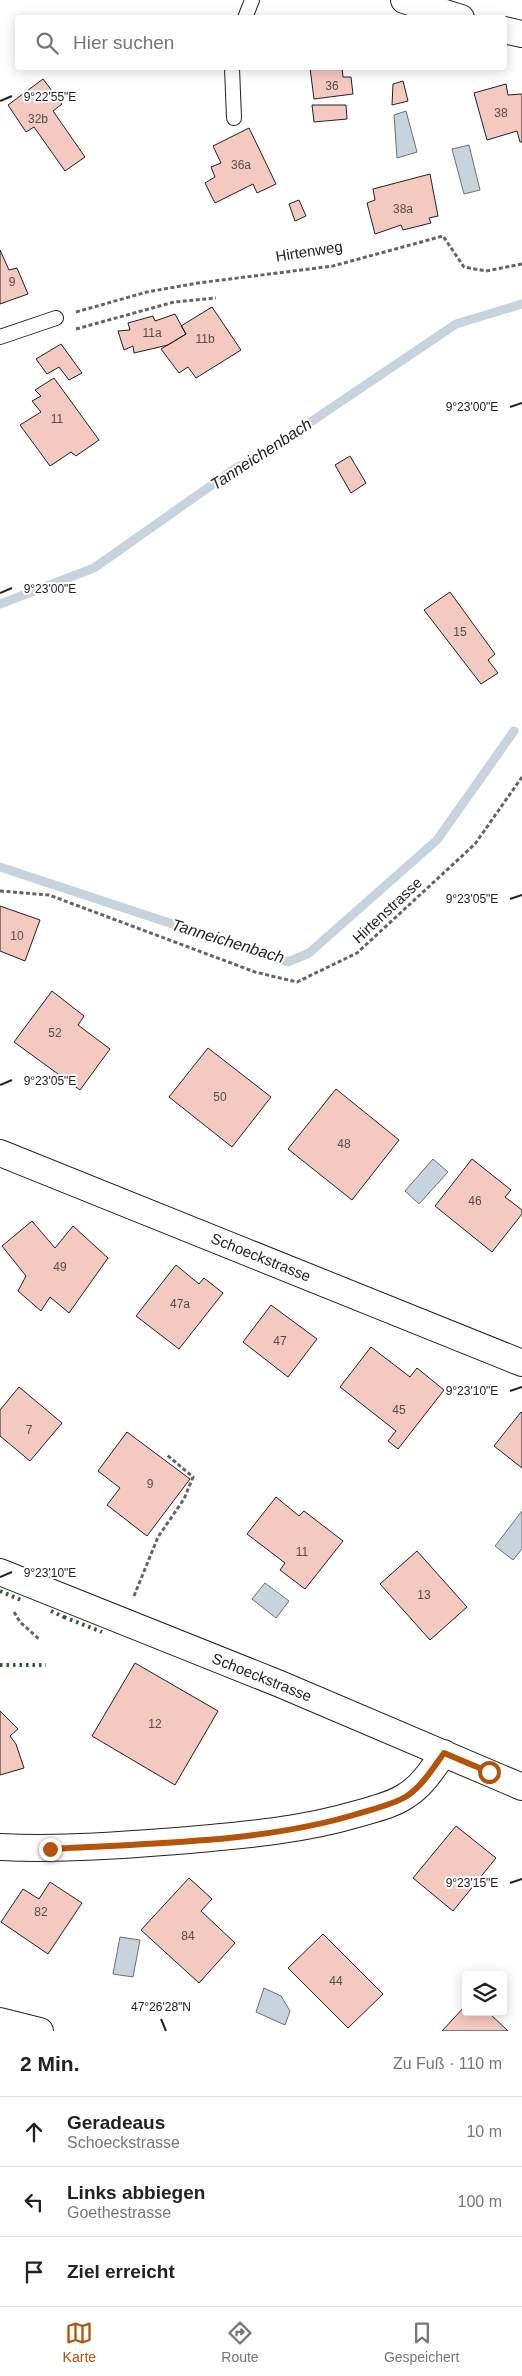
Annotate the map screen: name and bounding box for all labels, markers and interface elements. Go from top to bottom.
search box [15,15,507,70]
icon: search [33,29,61,57]
text: Hier suchen [73,32,174,53]
house number: 36 [325,79,339,93]
text: 9°22'55"E [24,90,76,104]
house number: 38 [494,106,508,120]
house number: 32b [28,112,48,126]
house number: 36a [231,158,251,172]
house number: 38a [393,202,413,216]
street label: Hirtenweg [274,237,344,265]
house number: 9 [9,275,16,289]
house number: 11a [142,326,162,340]
house number: 11b [195,332,215,346]
text: 9°23'00"E [446,400,498,414]
house number: 11 [51,412,64,426]
water label: Tanneichenbach [207,415,315,493]
text: 9°23'00"E [24,582,76,596]
house number: 15 [453,625,467,639]
street label: Hirtenstrasse [349,874,425,946]
text: 9°23'05"E [446,892,498,906]
water label: Tanneichenbach [170,916,286,966]
house number: 10 [10,929,24,943]
house number: 52 [48,1026,62,1040]
text: 9°23'05"E [24,1074,76,1088]
house number: 50 [213,1090,227,1104]
house number: 48 [337,1137,351,1151]
house number: 46 [468,1194,482,1208]
street label: Schoeckstrasse [209,1229,313,1285]
house number: 49 [53,1260,67,1274]
house number: 47a [170,1297,190,1311]
house number: 47 [273,1334,287,1348]
text: 9°23'10"E [446,1384,498,1398]
house number: 45 [392,1403,406,1417]
house number: 7 [26,1423,33,1437]
house number: 9 [147,1477,154,1491]
house number: 11 [296,1545,309,1559]
text: 9°23'10"E [24,1566,76,1580]
house number: 13 [417,1588,431,1602]
street label: Schoeckstrasse [210,1649,314,1705]
house number: 12 [148,1717,162,1731]
route start [478,1761,501,1784]
route end [39,1838,62,1861]
text: 9°23'15"E [446,1876,498,1890]
house number: 82 [34,1905,48,1919]
house number: 84 [181,1929,195,1943]
map controls [462,1971,507,2016]
button: layers [462,1971,507,2016]
house number: 44 [329,1974,343,1988]
text: 47°26'28"N [131,2000,191,2014]
text: 2 Min. [20,2052,80,2075]
text: Zu Fuß · 110 m [393,2055,502,2072]
text: Geradeaus [67,2112,165,2133]
icon: ahead [20,2118,48,2146]
text: 10 m [466,2123,502,2140]
text: Schoeckstrasse [67,2134,180,2151]
text: Links abbiegen [67,2182,205,2203]
icon: left [20,2188,48,2216]
text: 100 m [458,2193,502,2210]
text: Goethestrasse [67,2204,171,2221]
icon: arrive [20,2258,48,2286]
text: Ziel erreicht [67,2261,175,2282]
tab: Karte [63,2319,96,2365]
tab: Route [221,2319,259,2365]
tab: Gespeichert [384,2319,459,2365]

